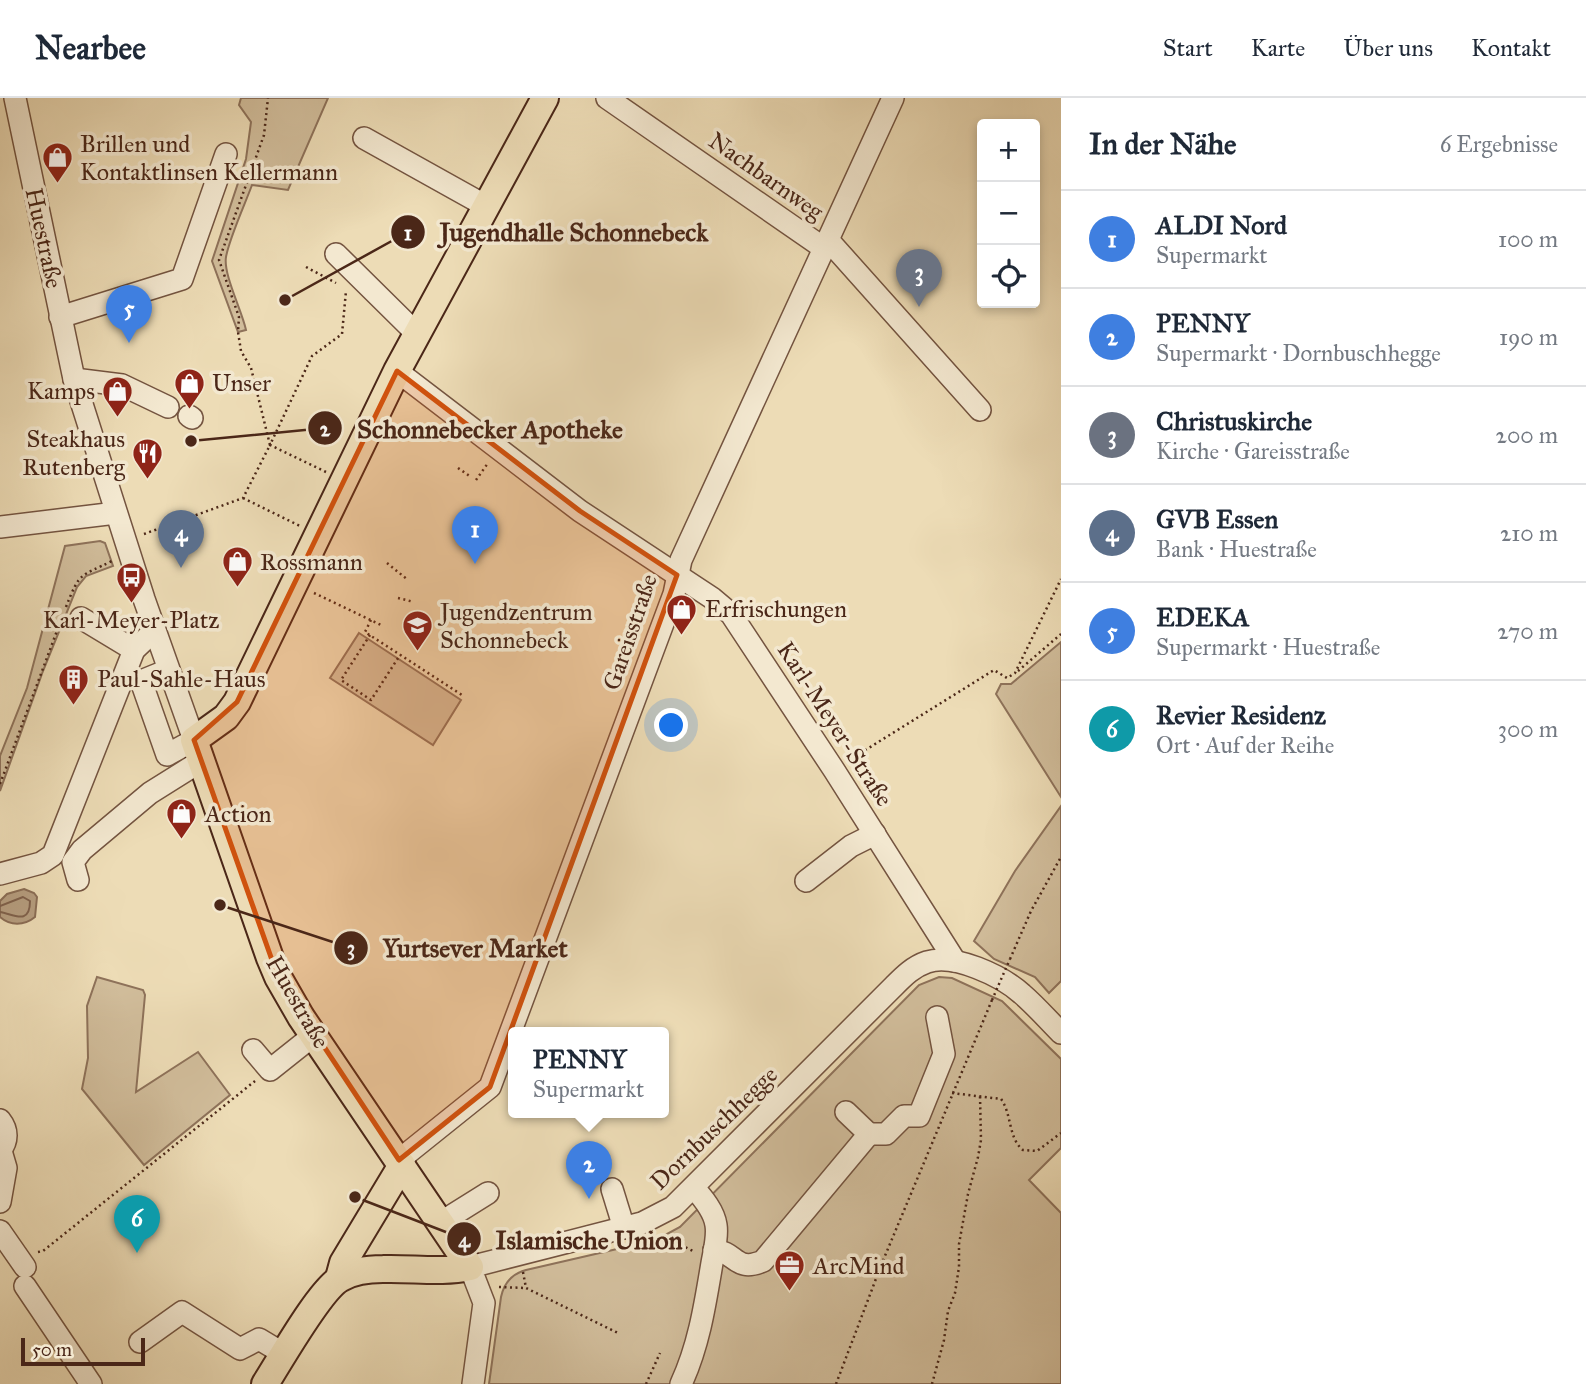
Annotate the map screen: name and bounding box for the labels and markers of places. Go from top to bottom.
place label: Brillen und Kontaktlinsen Kellermann [80,129,338,187]
shop icon: Brillen und Kontaktlinsen Kellermann [40,141,74,185]
callout: Jugendhalle Schonnebeck [391,209,723,256]
pin: 3 [896,249,942,307]
pin: 5 [106,285,152,343]
shop icon: Unser [172,366,206,410]
place label: Unser [212,368,271,398]
shop icon: Kamps [101,374,135,418]
place label: Kamps [27,376,95,406]
callout: Schonnebecker Apotheke [308,405,637,452]
place label: Steakhaus Rutenberg [22,424,126,482]
restaurant icon: Steakhaus Rutenberg [131,436,165,480]
pin: 1 [452,506,498,564]
pin: 4 [158,510,204,568]
shop icon: Rossmann [220,545,254,589]
place label: Rossmann [260,547,363,577]
bus stop icon: Karl-Meyer-Platz [114,561,148,605]
shop icon: Erfrischungen [665,592,699,636]
place label: Erfrischungen [705,594,847,624]
place label: Jugendzentrum Schonnebeck [437,597,593,655]
place label: Karl-Meyer-Platz [43,605,219,635]
school or university icon: Jugendzentrum Schonnebeck [400,609,434,653]
building icon: Paul-Sahle-Haus [57,662,91,706]
place label: Paul-Sahle-Haus [97,664,266,694]
shop icon: Action [165,797,199,841]
place label: Action [204,799,271,829]
callout: Yurtsever Market [333,924,582,971]
pin: 2 [566,1141,612,1199]
pin: 6 [114,1195,160,1253]
callout: Islamische Union [446,1216,696,1263]
office icon: ArcMind [773,1249,807,1293]
place label: ArcMind [812,1251,905,1281]

